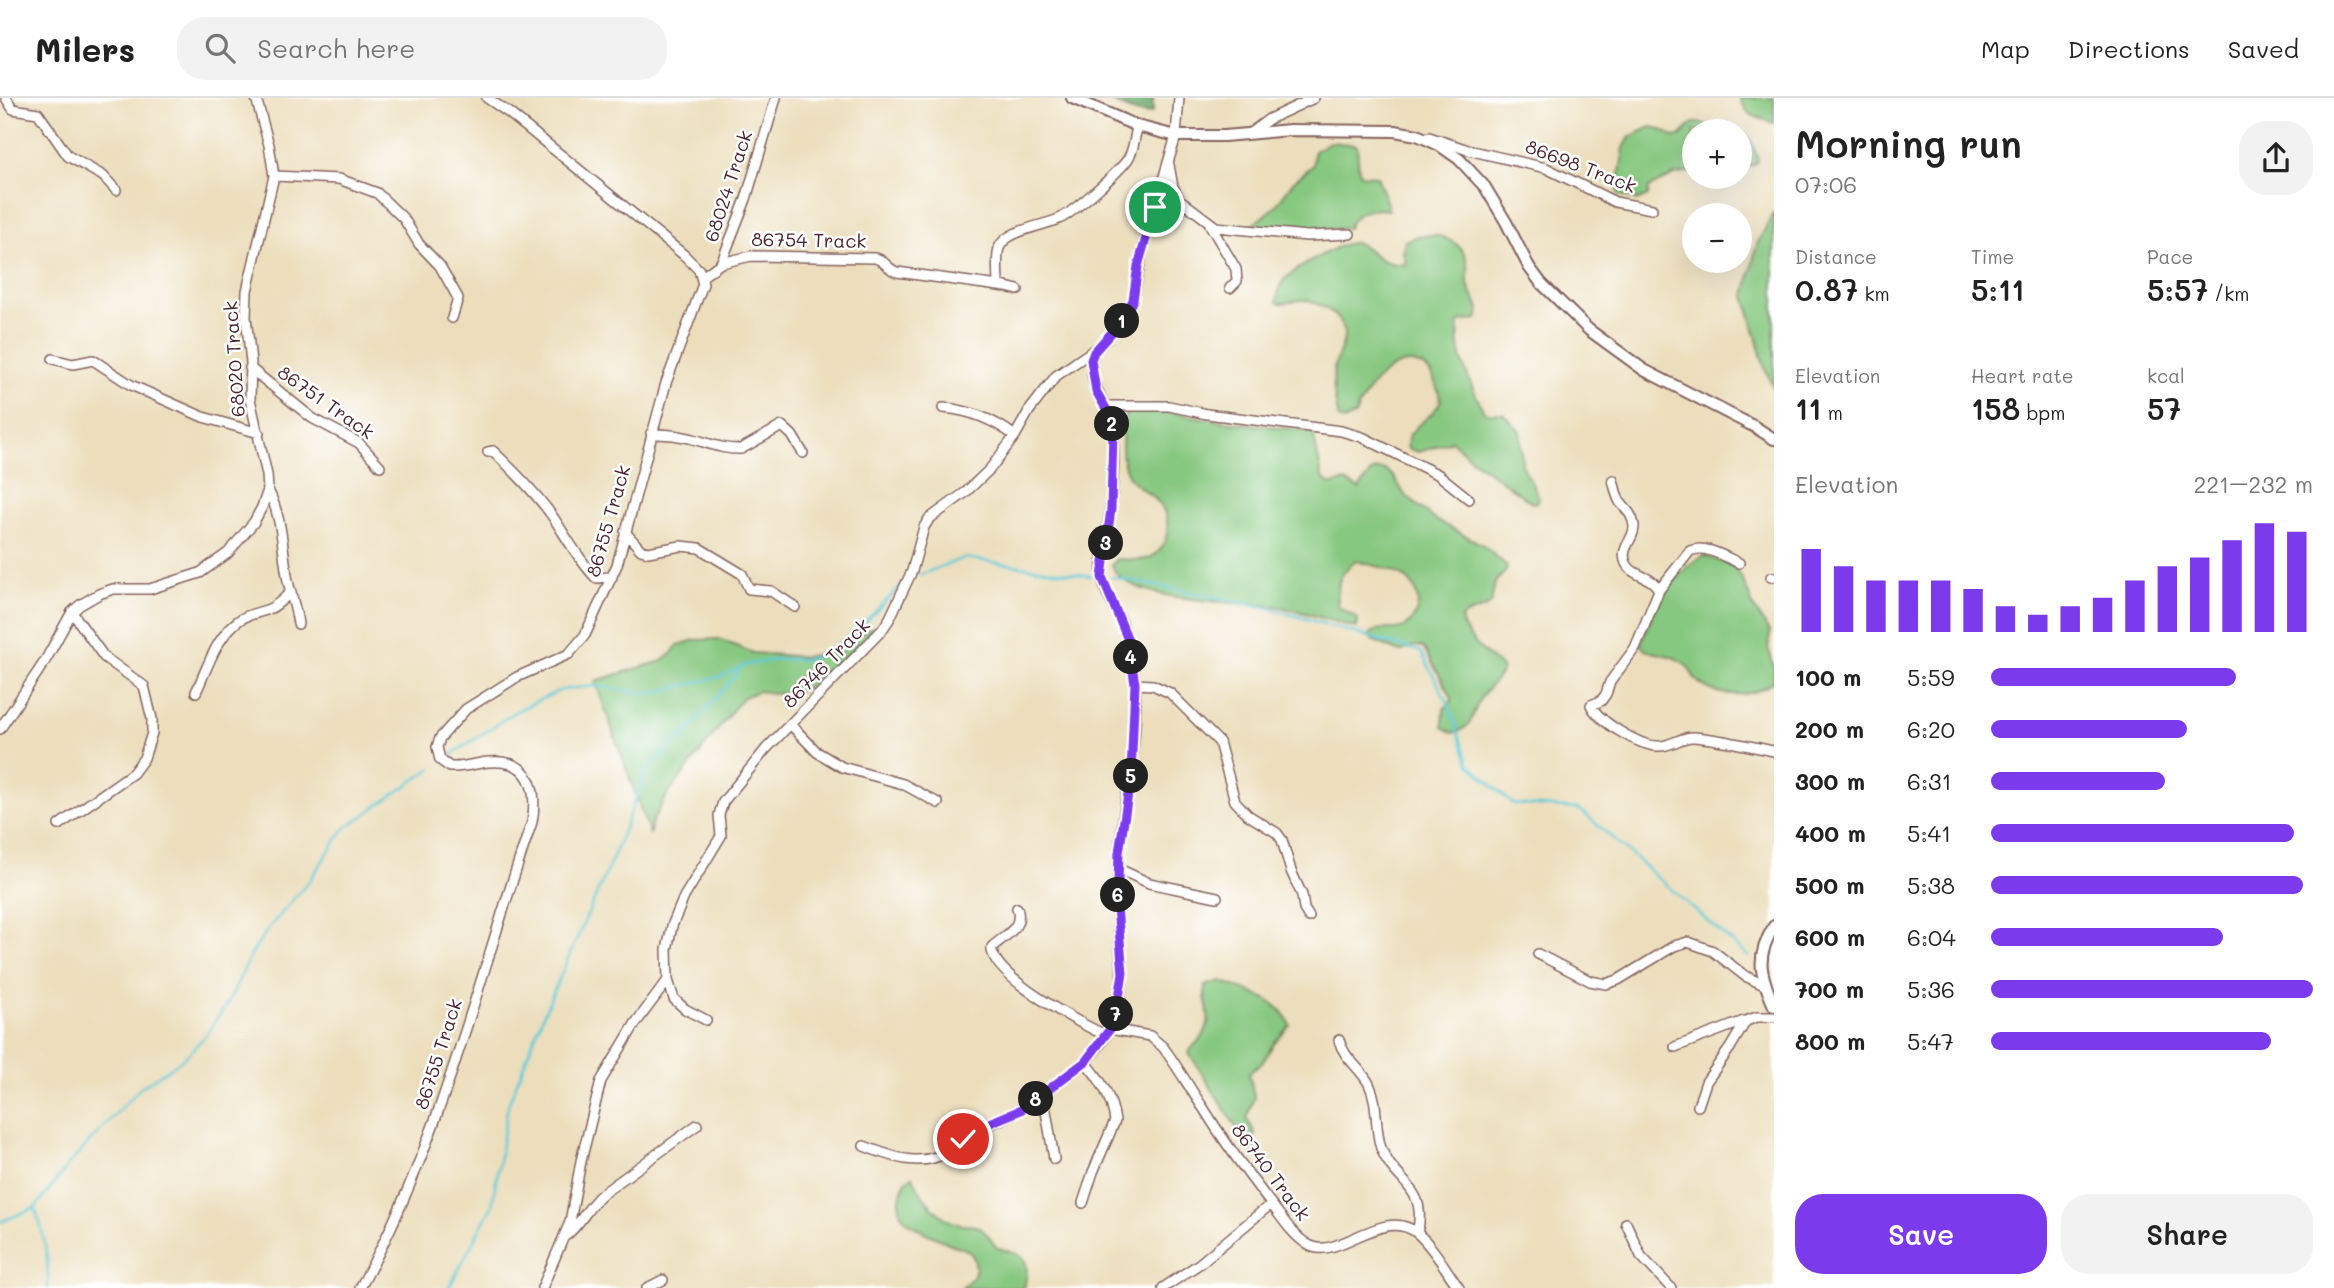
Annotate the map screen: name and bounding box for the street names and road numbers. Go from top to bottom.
street label: 68024 Track [698,127,757,245]
street label: 86698 Track [1522,133,1640,198]
street label: 86754 Track [751,226,867,253]
street label: 68020 Track [217,300,250,418]
street label: 86751 Track [273,359,379,444]
street label: 86755 Track [580,462,635,580]
street label: 86746 Track [777,612,875,713]
street label: 86755 Track [408,995,467,1112]
street label: 86740 Track [1227,1118,1316,1225]

